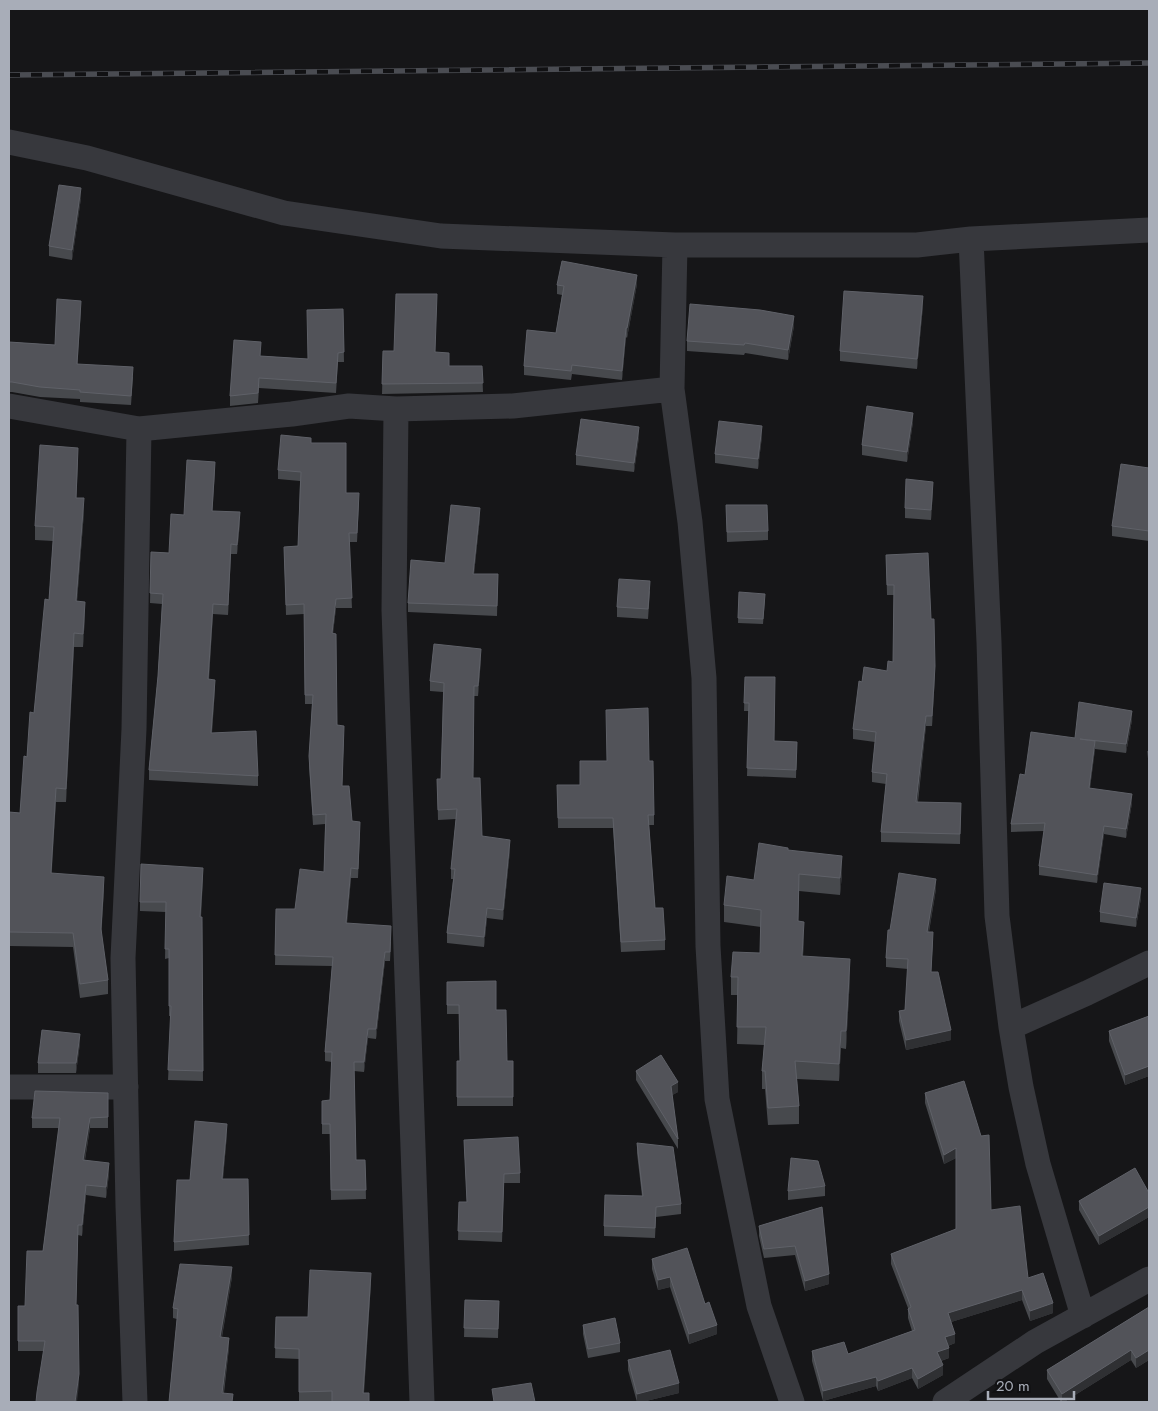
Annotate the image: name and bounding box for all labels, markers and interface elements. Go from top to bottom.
scale bar [988,1368,1074,1400]
text: 20 m [996,1375,1030,1397]

